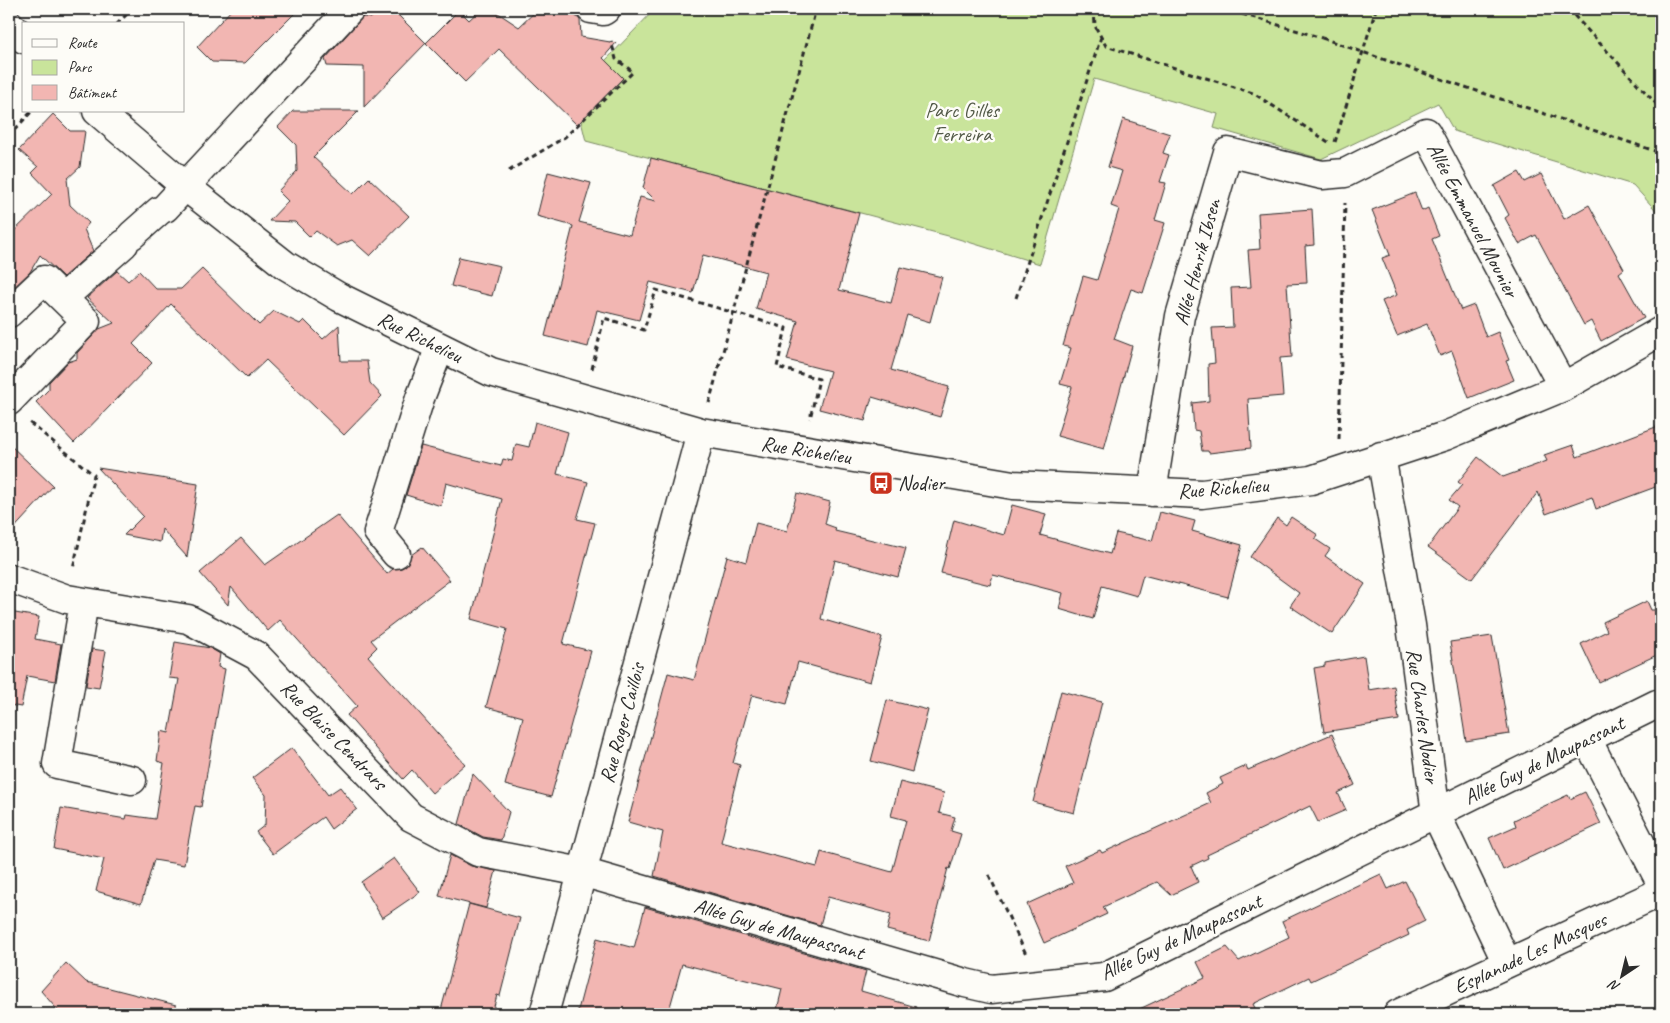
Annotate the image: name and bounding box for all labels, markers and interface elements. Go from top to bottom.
legend [22,22,185,112]
text: Route [68,34,98,53]
text: Parc [68,58,92,77]
text: Bâtiment [68,84,118,103]
park label: Parc Gilles Ferreira [925,97,1001,147]
street label: Allée Emmanuel Mounier [1421,138,1525,303]
street label: Allée Henrik Ibsen [1168,194,1227,328]
street label: Rue Richelieu [374,305,468,369]
street label: Rue Richelieu [759,430,854,470]
bus stop icon: Nodier [868,470,894,496]
place label: Nodier [898,470,946,496]
street label: Rue Richelieu [1177,472,1270,504]
street label: Rue Charles Nodier [1401,647,1446,786]
street label: Rue Roger Caillois [594,658,651,786]
street label: Rue Blaise Cendrars [275,675,394,796]
street label: Allée Guy de Maupassant [1460,709,1630,810]
street label: Allée Guy de Maupassant [1096,887,1268,986]
street label: Allée Guy de Maupassant [691,892,869,966]
street label: Esplanade Les Masques [1450,906,1612,1000]
north arrow [1598,950,1648,1000]
text: N [1604,975,1623,996]

